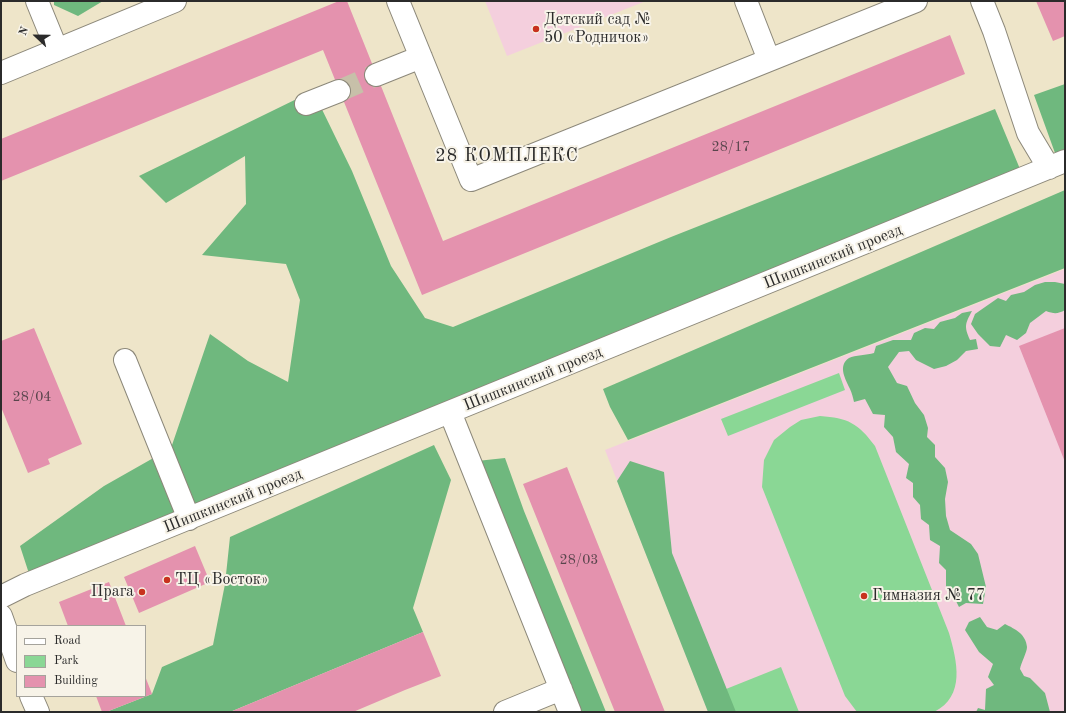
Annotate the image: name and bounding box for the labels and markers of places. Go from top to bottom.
place label: Детский сад № 50 «Родничок» [544,10,652,48]
marker: Детский сад № 50 «Родничок» [531,24,541,34]
place label: ТЦ «Восток» [175,570,269,590]
marker: ТЦ «Восток» [162,575,172,585]
place label: Прага [91,582,134,602]
place label: Гимназия № 77 [872,586,985,606]
marker: Прага [137,587,147,597]
marker: Гимназия № 77 [859,591,869,601]

